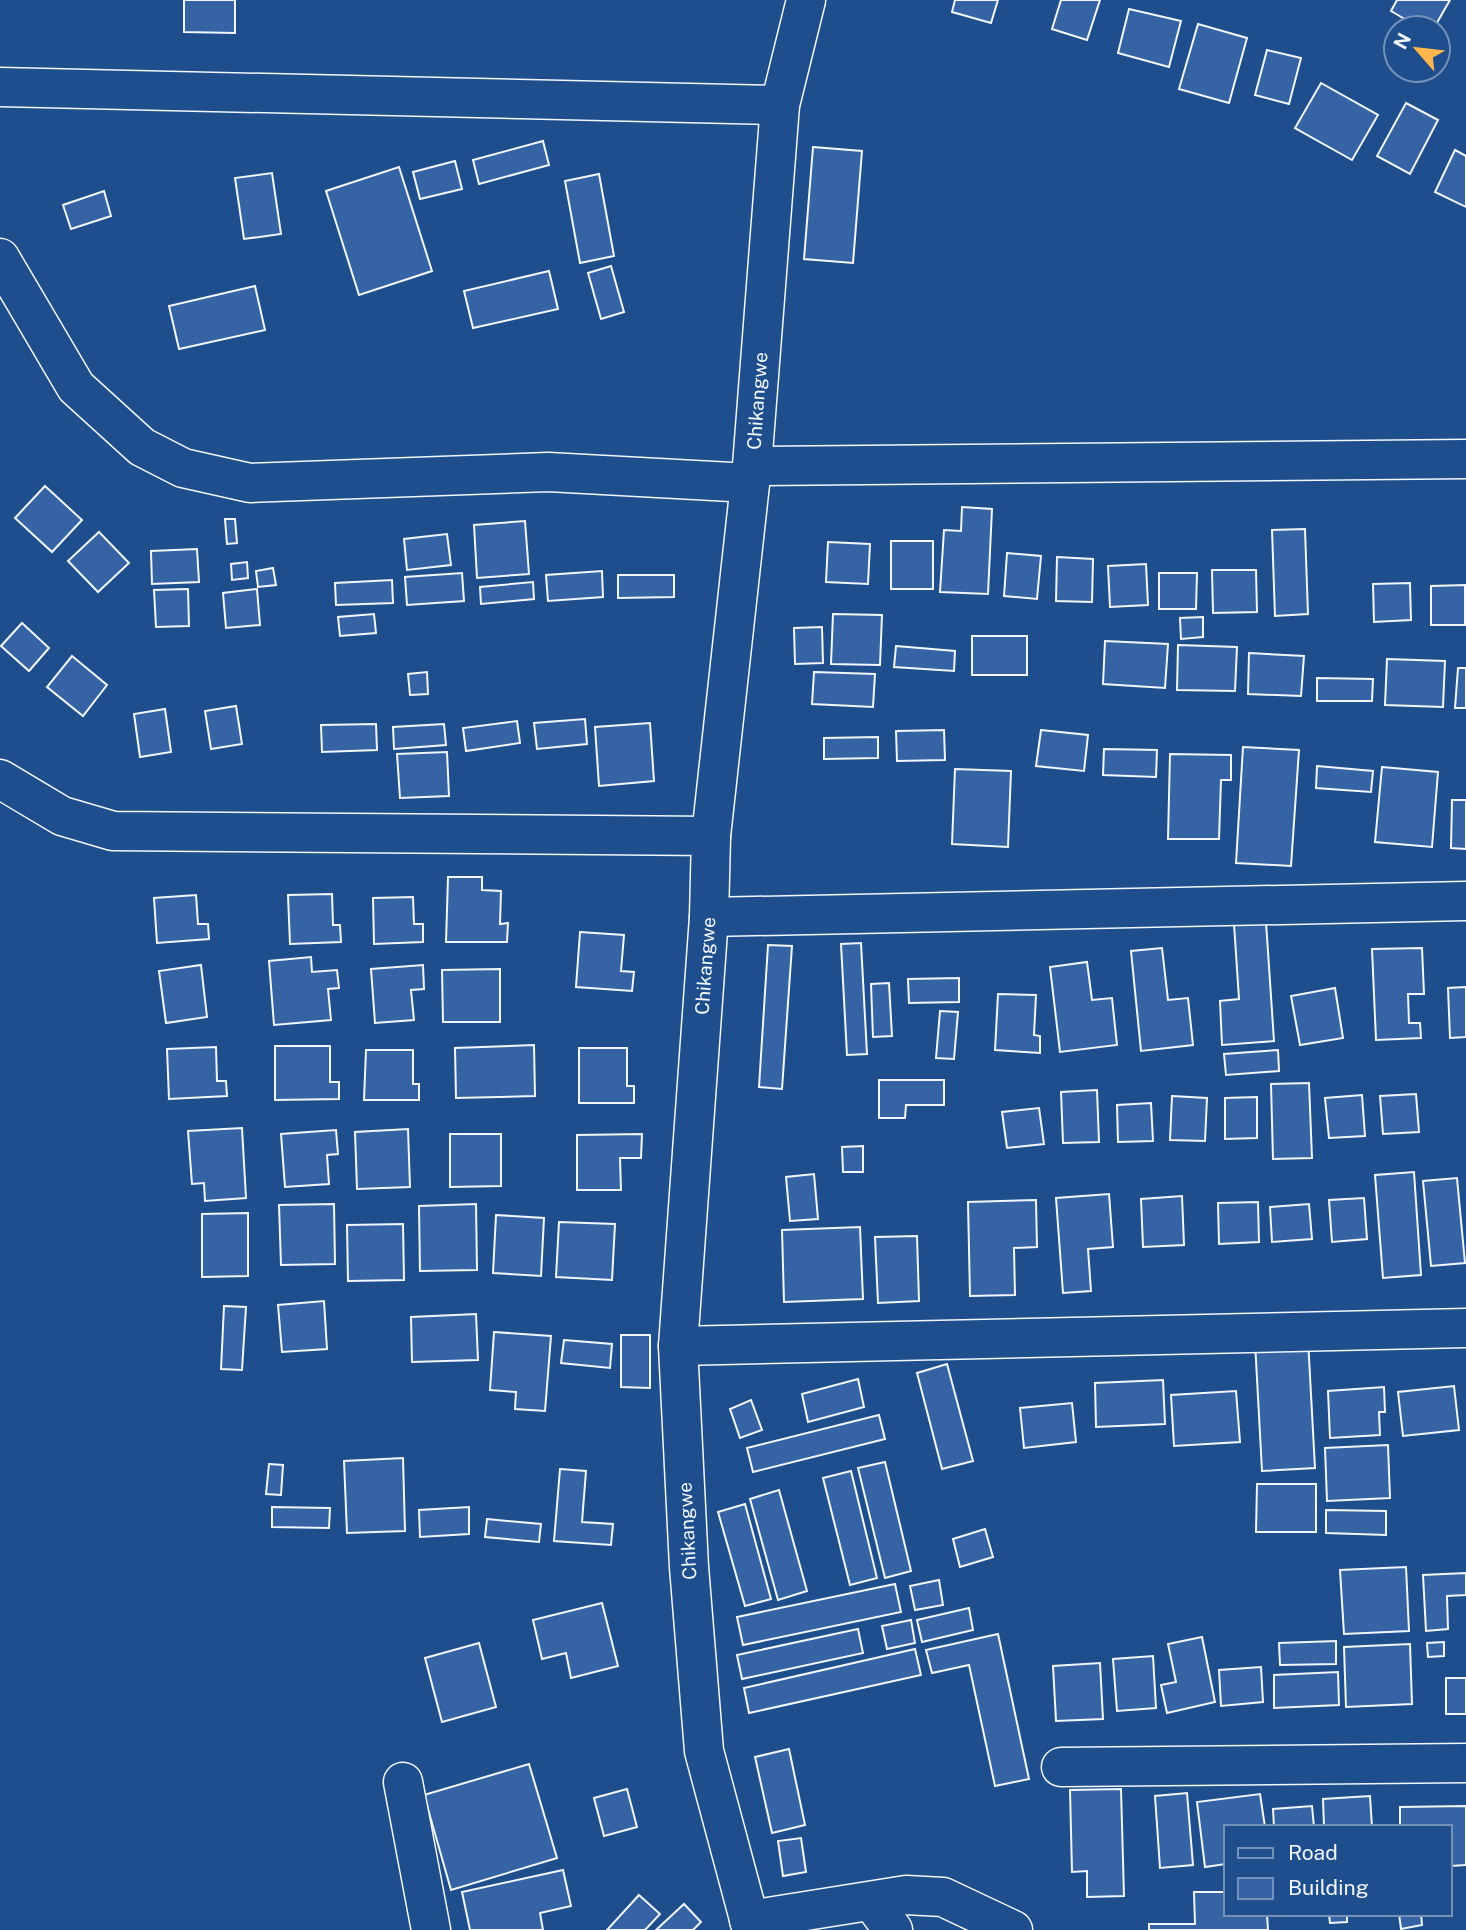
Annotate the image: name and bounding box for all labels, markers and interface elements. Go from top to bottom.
north arrow [1382,14,1452,84]
text: N [1389,29,1415,53]
street label: Chikangwe [743,351,771,451]
street label: Chikangwe [691,916,719,1016]
street label: Chikangwe [673,1481,701,1581]
legend [1224,1825,1452,1916]
text: Road [1288,1840,1338,1865]
text: Building [1288,1875,1369,1900]

